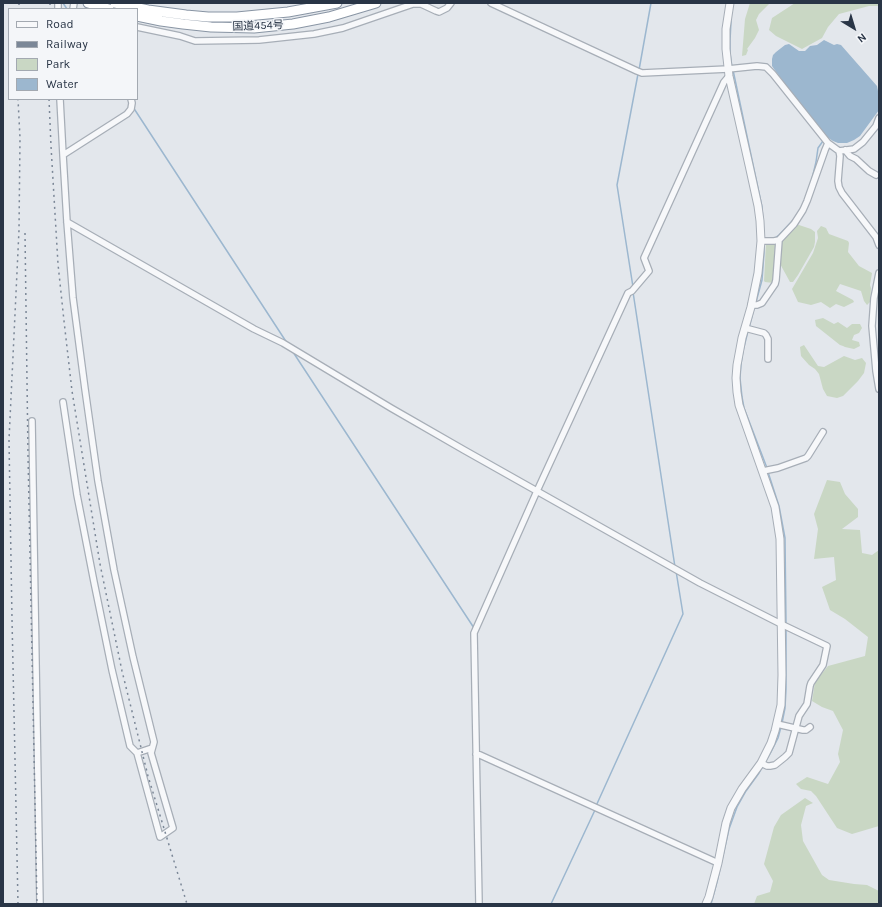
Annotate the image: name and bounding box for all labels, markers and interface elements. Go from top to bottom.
legend [8,8,138,100]
north arrow [834,8,874,48]
text: Road [46,17,74,31]
street label: 国道454号 [232,19,284,33]
text: N [855,30,869,45]
text: Railway [46,37,88,51]
text: Park [46,57,70,71]
text: Water [46,77,78,91]

